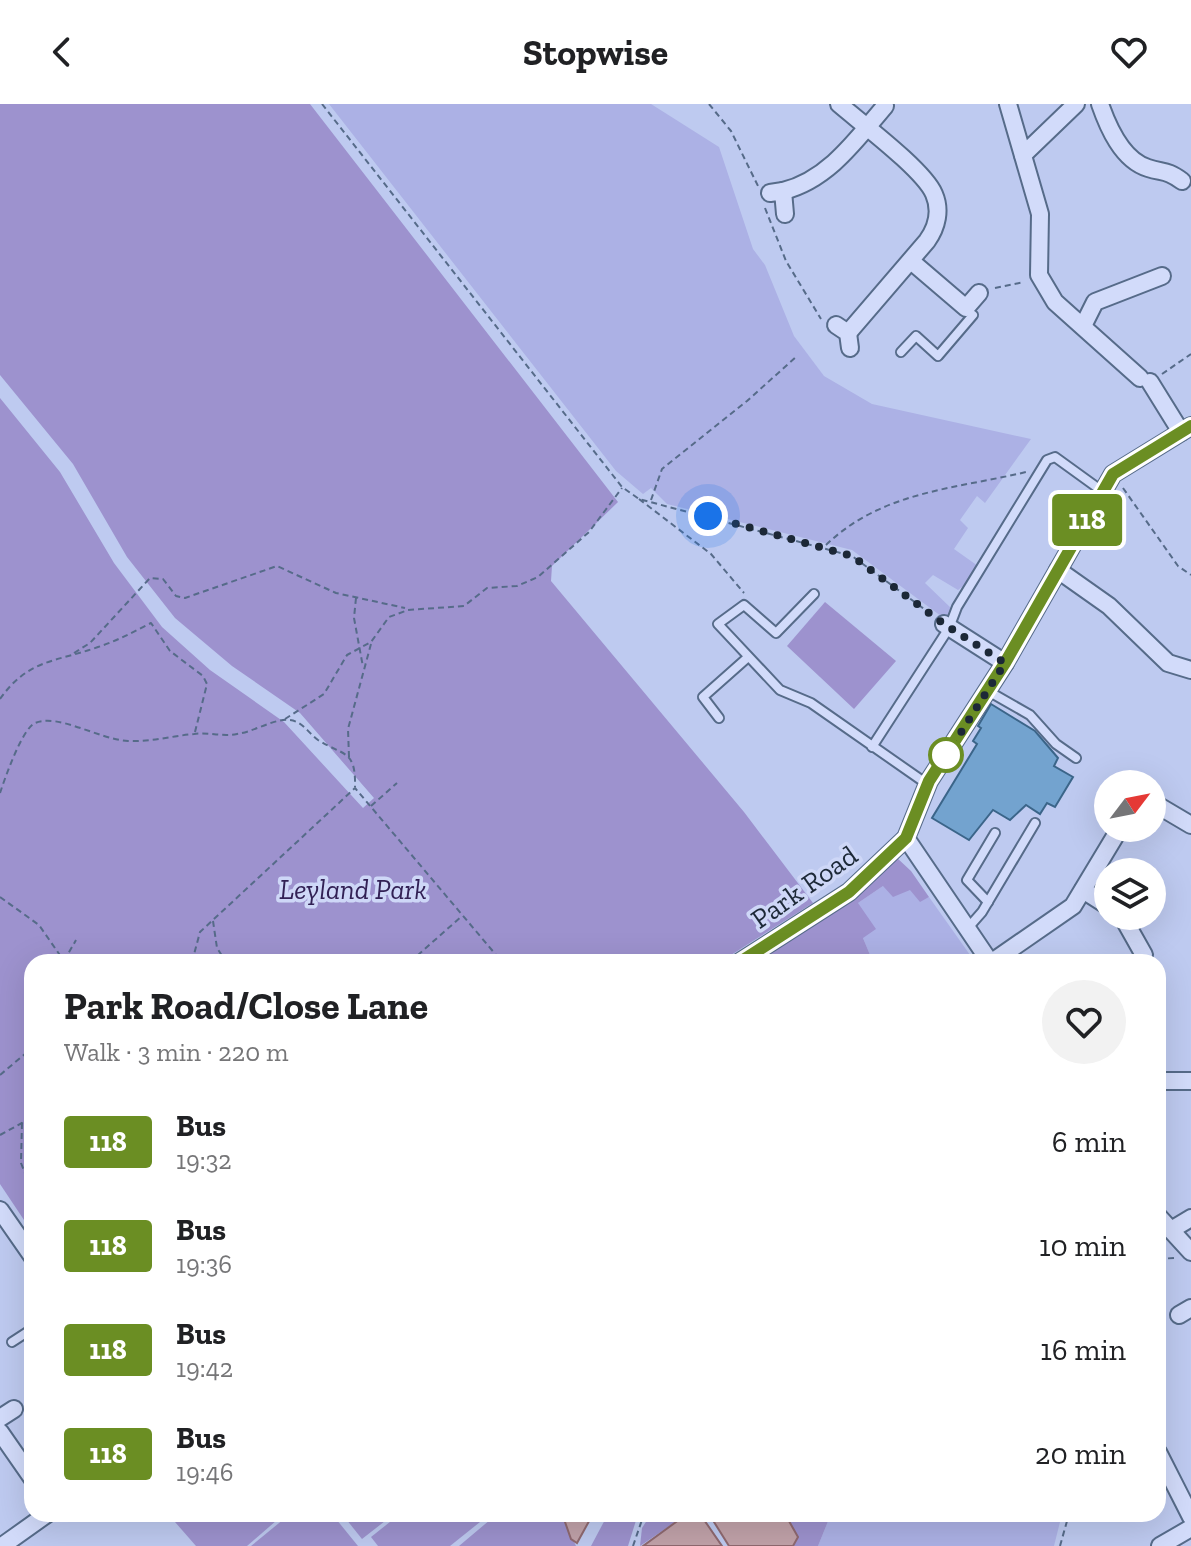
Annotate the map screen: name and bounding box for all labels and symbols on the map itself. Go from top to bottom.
line badge: 118 [1041,494,1133,546]
your location [688,496,728,536]
unlabelled marker [929,738,963,772]
north arrow [1094,770,1166,842]
street label: Park Road [745,838,863,936]
park label: Leyland Park [279,873,427,906]

